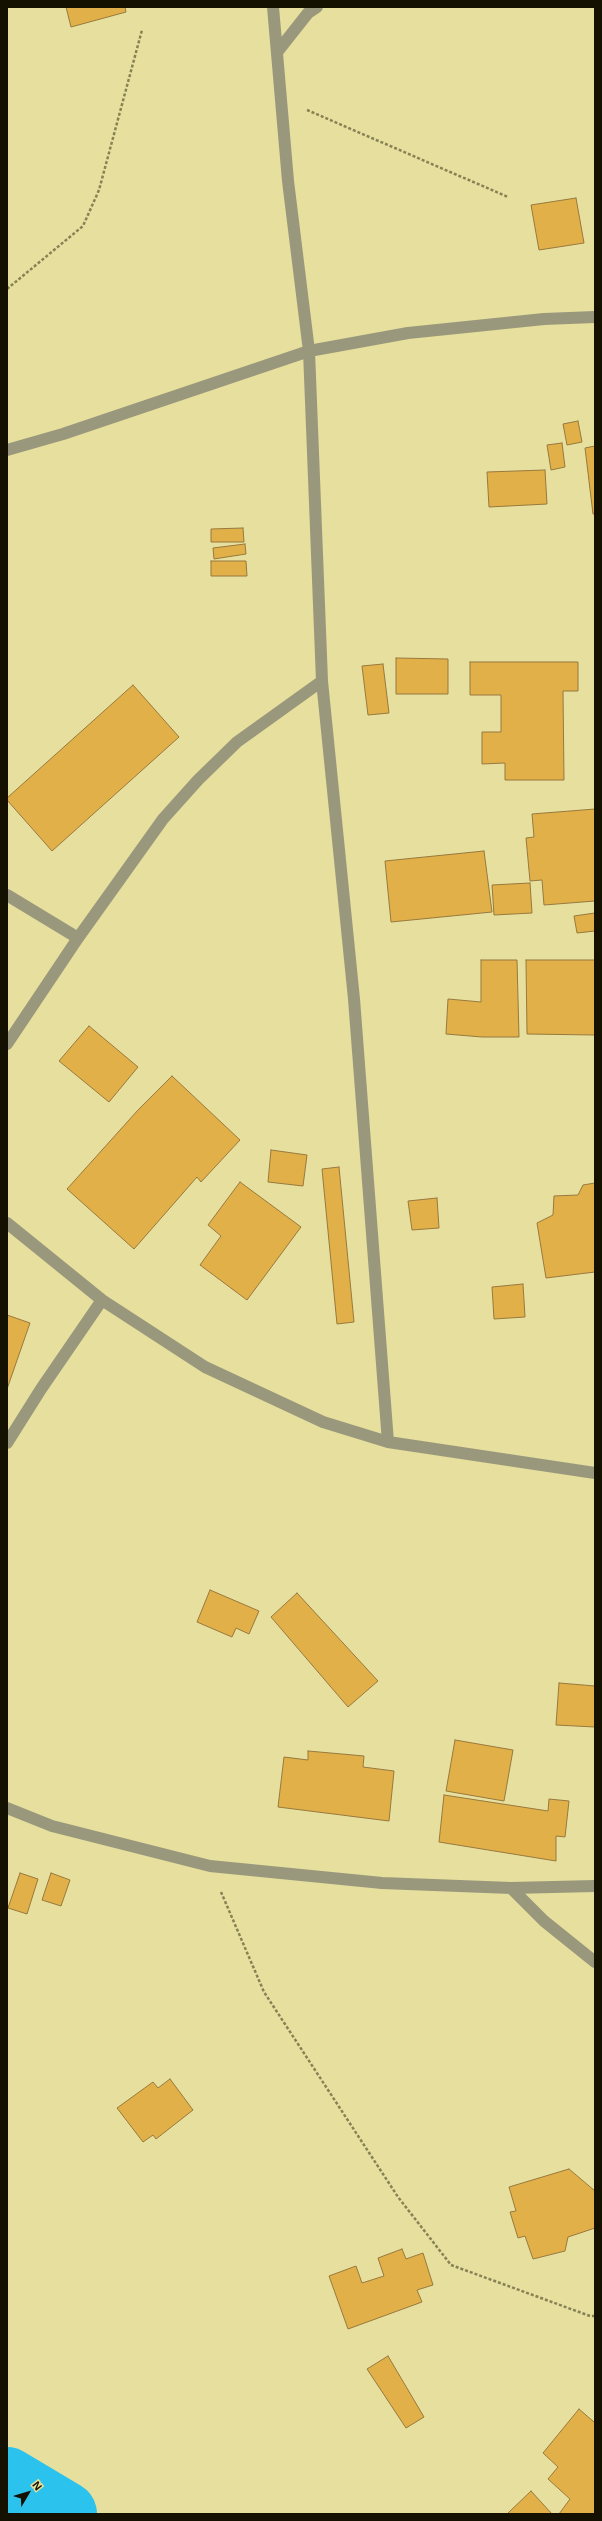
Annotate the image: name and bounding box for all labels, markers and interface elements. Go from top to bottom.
north arrow [8,2473,48,2513]
text: N [30,2479,45,2492]

